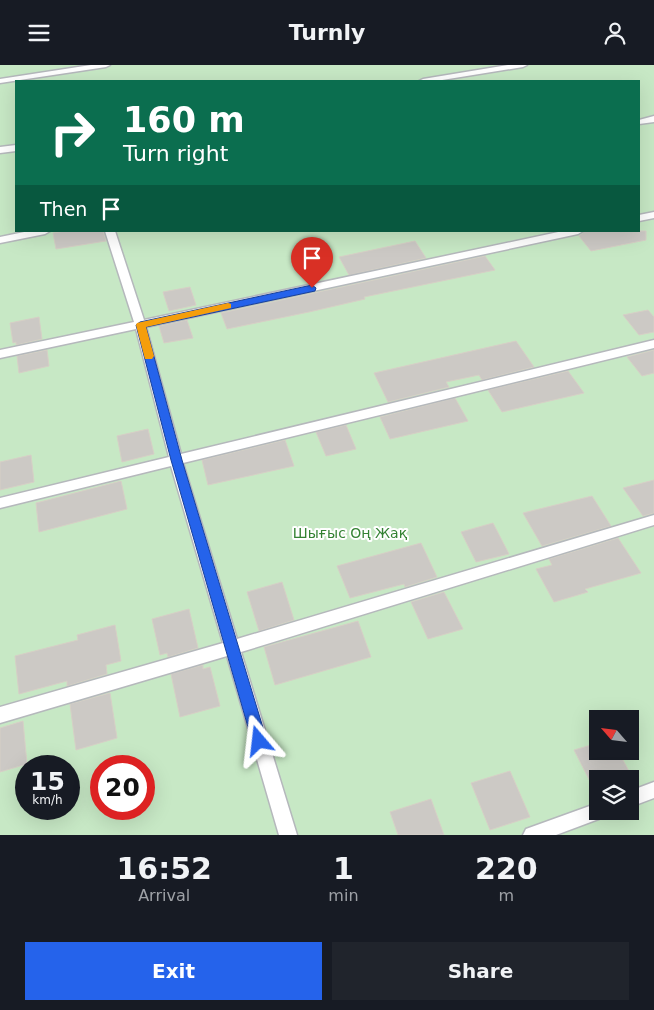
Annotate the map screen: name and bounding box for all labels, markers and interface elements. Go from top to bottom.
icon: menu [25,19,53,47]
icon: person [601,19,629,47]
text: Turnly [289,20,365,45]
icon: right [40,100,105,165]
text: 160 m [123,100,245,140]
text: Turn right [123,141,228,166]
icon: arrive [97,195,125,223]
text: Then [40,198,87,220]
pin [291,237,333,288]
icon: arrive [298,244,326,272]
park label: Шығыс Оң Жақ [293,525,408,541]
north arrow [589,710,639,760]
map controls [589,710,639,820]
position arrow [232,714,284,766]
speed limit sign: 20 [90,755,155,820]
text: 15 [30,767,65,796]
button: layers [589,770,639,820]
text: km/h [32,793,63,807]
text: 16:52 [116,851,212,886]
text: 1 [333,851,354,886]
text: 220 [475,851,538,886]
text: Arrival [138,886,190,905]
text: min [328,886,359,905]
text: m [498,886,514,905]
button: Exit [25,942,322,1000]
button: Share [332,942,629,1000]

